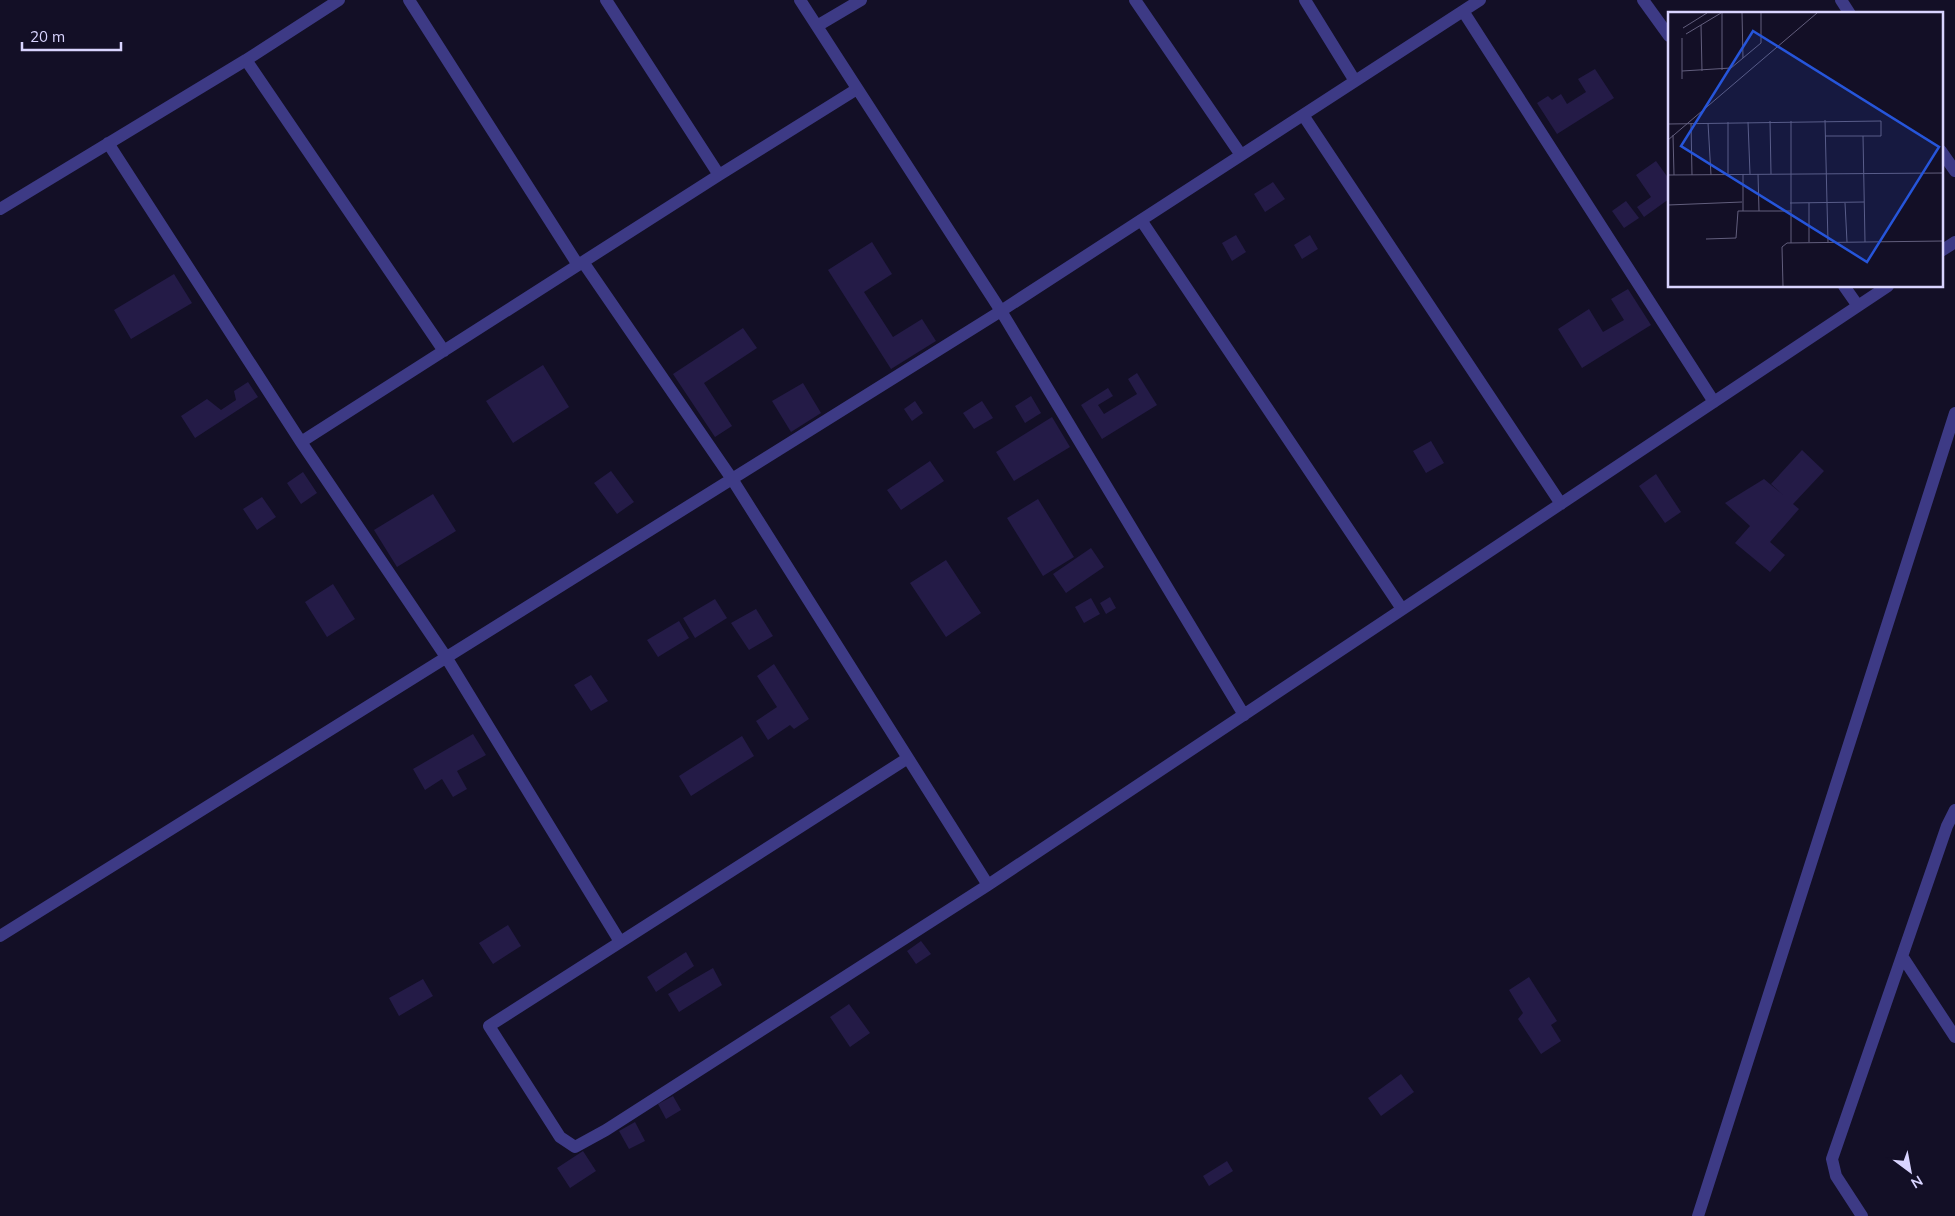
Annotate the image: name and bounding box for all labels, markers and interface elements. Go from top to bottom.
inset map [1668,12,1942,288]
scale bar [22,20,121,52]
text: 20 m [30,27,65,46]
north arrow [1885,1146,1935,1196]
text: N [1908,1172,1926,1192]

